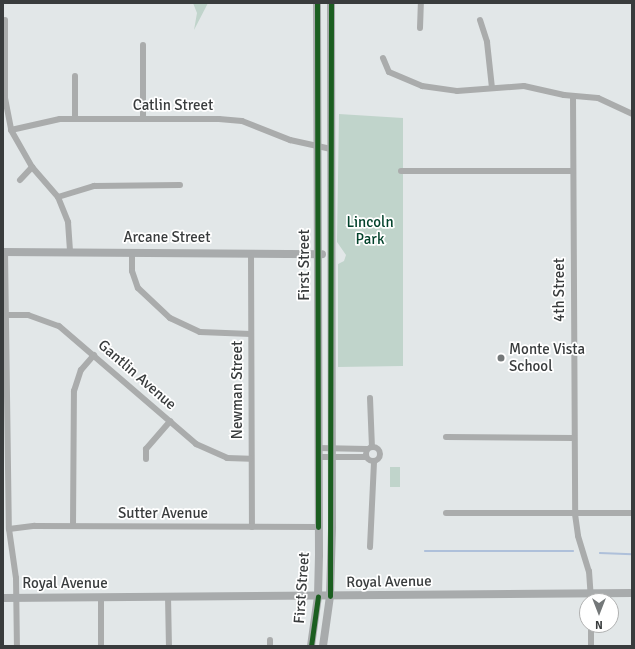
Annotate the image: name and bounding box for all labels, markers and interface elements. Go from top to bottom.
street label: Catlin Street [133,97,213,115]
park label: Lincoln Park [346,213,394,248]
street label: Arcane Street [123,229,211,247]
street label: First Street [296,229,314,301]
street label: 4th Street [551,258,569,322]
street label: Gantlin Avenue [94,336,180,414]
place label: Monte Vista School [509,340,585,375]
street label: Newman Street [229,341,247,439]
marker: Monte Vista School [496,353,506,363]
street label: Sutter Avenue [118,505,208,523]
street label: First Street [291,552,313,624]
street label: Royal Avenue [346,572,432,592]
street label: Royal Avenue [22,575,108,593]
north arrow [579,593,619,633]
text: N [595,618,603,631]

